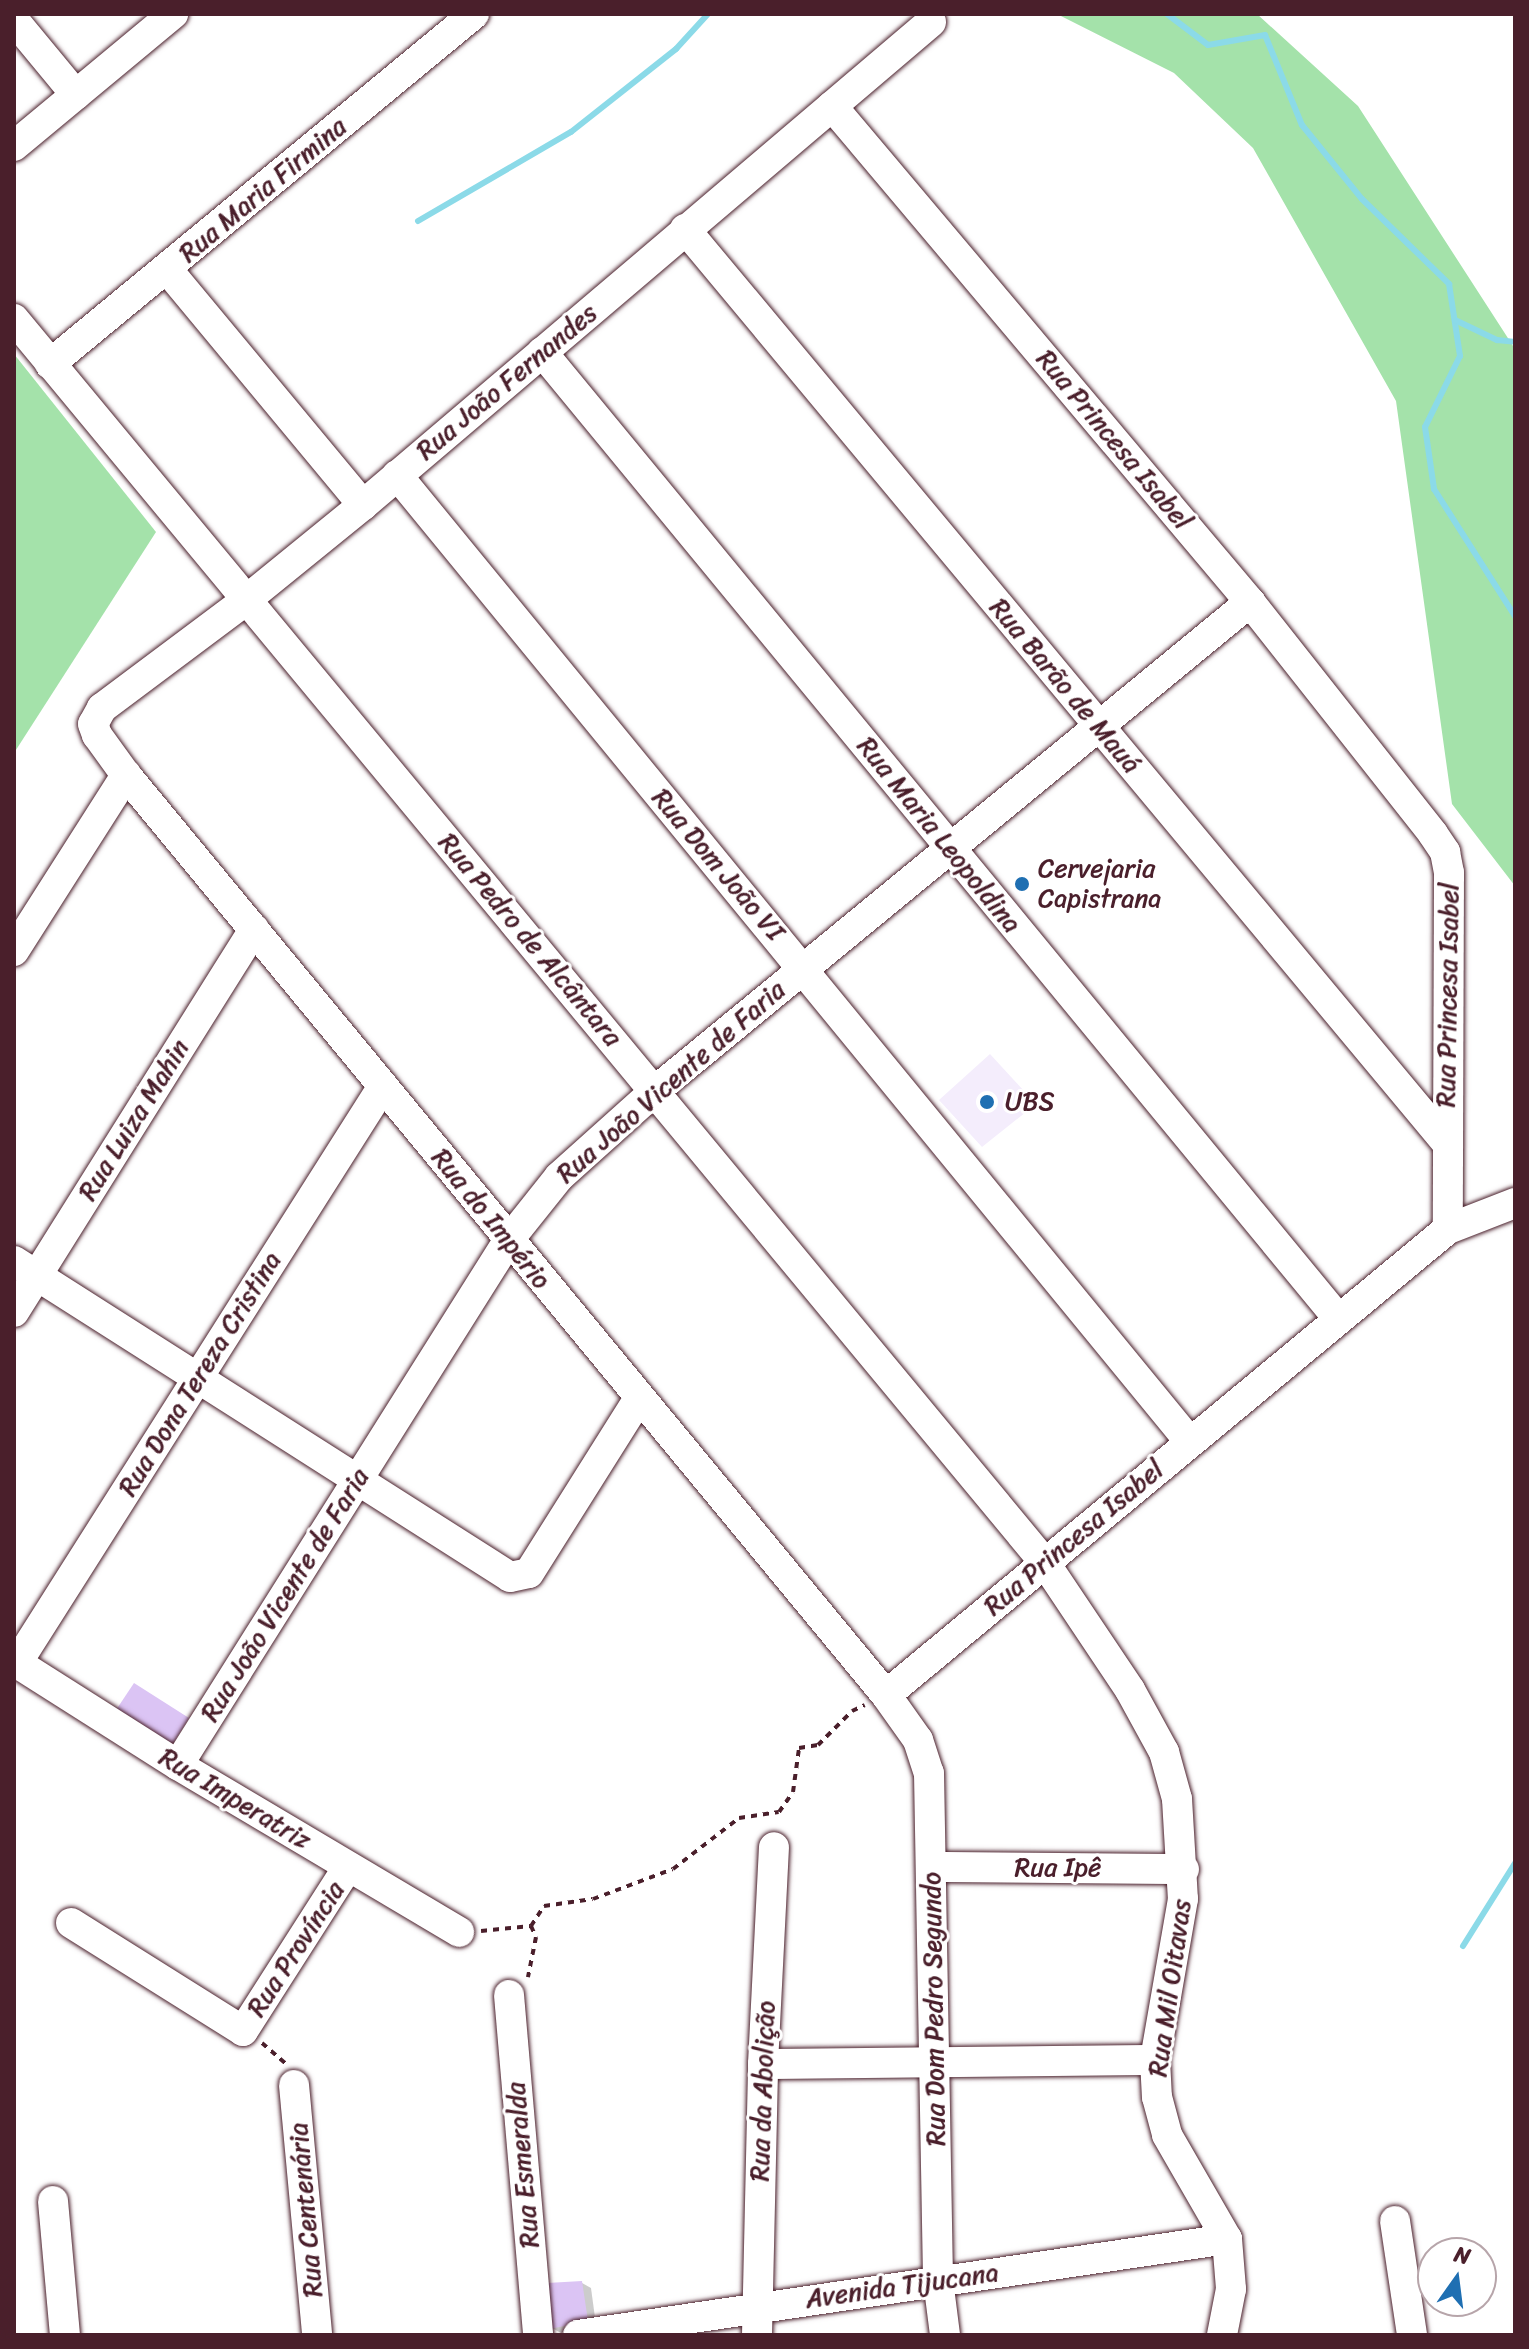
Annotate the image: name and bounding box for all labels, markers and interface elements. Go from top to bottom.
street label: Rua Maria Firmina [173,111,353,269]
street label: Rua João Fernandes [411,298,603,466]
street label: Rua Princesa Isabel [1030,344,1198,536]
street label: Rua Barão de Mauá [983,593,1147,779]
street label: Rua Maria Leopoldina [851,731,1027,939]
street label: Rua Dom João VI [645,783,791,947]
street label: Rua Pedro de Alcântara [431,827,629,1053]
place label: Cervejaria Capistrana [1038,853,1161,914]
marker: Cervejaria Capistrana [1013,875,1031,893]
street label: Rua Princesa Isabel [1430,882,1466,1108]
street label: Rua João Vicente de Faria [550,974,792,1190]
street label: Rua Luiza Mahin [72,1034,196,1206]
place label: UBS [1005,1086,1055,1118]
marker: UBS [976,1091,998,1113]
street label: Rua do Império [425,1143,557,1295]
street label: Rua Dona Tereza Cristina [111,1245,289,1503]
street label: Rua Princesa Isabel [978,1454,1170,1622]
street label: Rua João Vicente de Faria [194,1463,376,1727]
street label: Rua Imperatriz [153,1741,317,1857]
street label: Rua Ipê [1015,1852,1101,1884]
street label: Rua Dom Pedro Segundo [916,1871,952,2147]
street label: Rua Província [240,1875,352,2023]
street label: Rua Mil Oitavas [1142,1899,1198,2077]
street label: Rua da Abolição [744,2000,782,2182]
street label: Rua Esmeralda [500,2080,546,2250]
street label: Rua Centenária [283,2121,329,2299]
text: N [1450,2234,1475,2276]
north arrow [1417,2237,1497,2317]
street label: Avenida Tijucana [804,2257,1000,2315]

